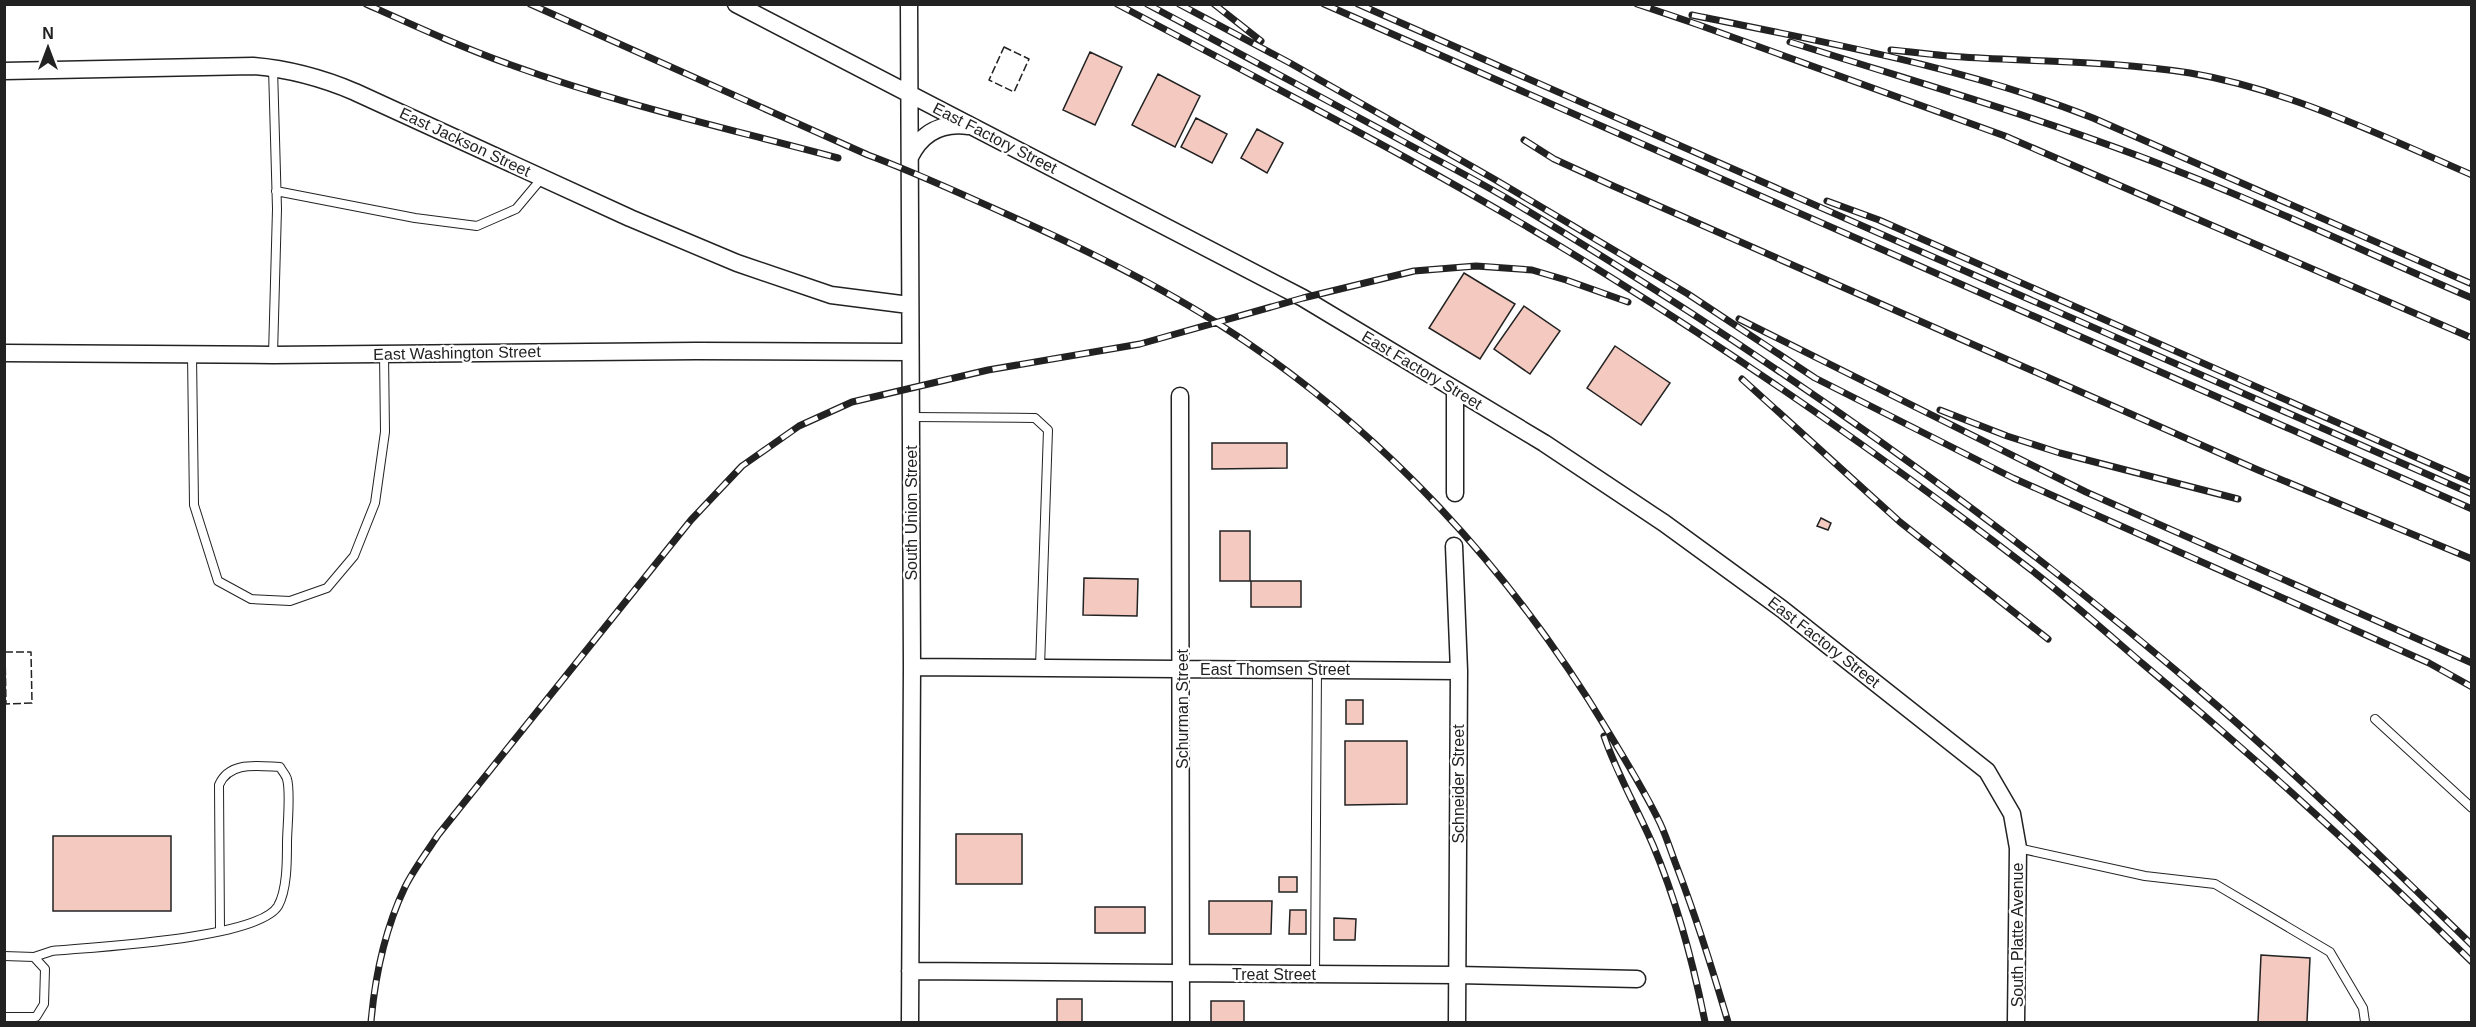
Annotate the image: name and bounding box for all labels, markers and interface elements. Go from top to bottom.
north arrow [18,18,78,78]
text: N [42,25,54,42]
street label: East Factory Street [930,99,1060,177]
street label: East Jackson Street [397,104,534,180]
street label: East Factory Street [1359,327,1486,413]
street label: East Washington Street [373,343,541,363]
street label: South Union Street [903,445,920,581]
street label: East Factory Street [1765,593,1884,691]
street label: Schurman Street [1174,648,1191,769]
street label: East Thomsen Street [1200,661,1351,678]
street label: Schneider Street [1450,724,1467,844]
street label: South Platte Avenue [2009,863,2026,1007]
street label: Treat Street [1232,966,1316,983]

